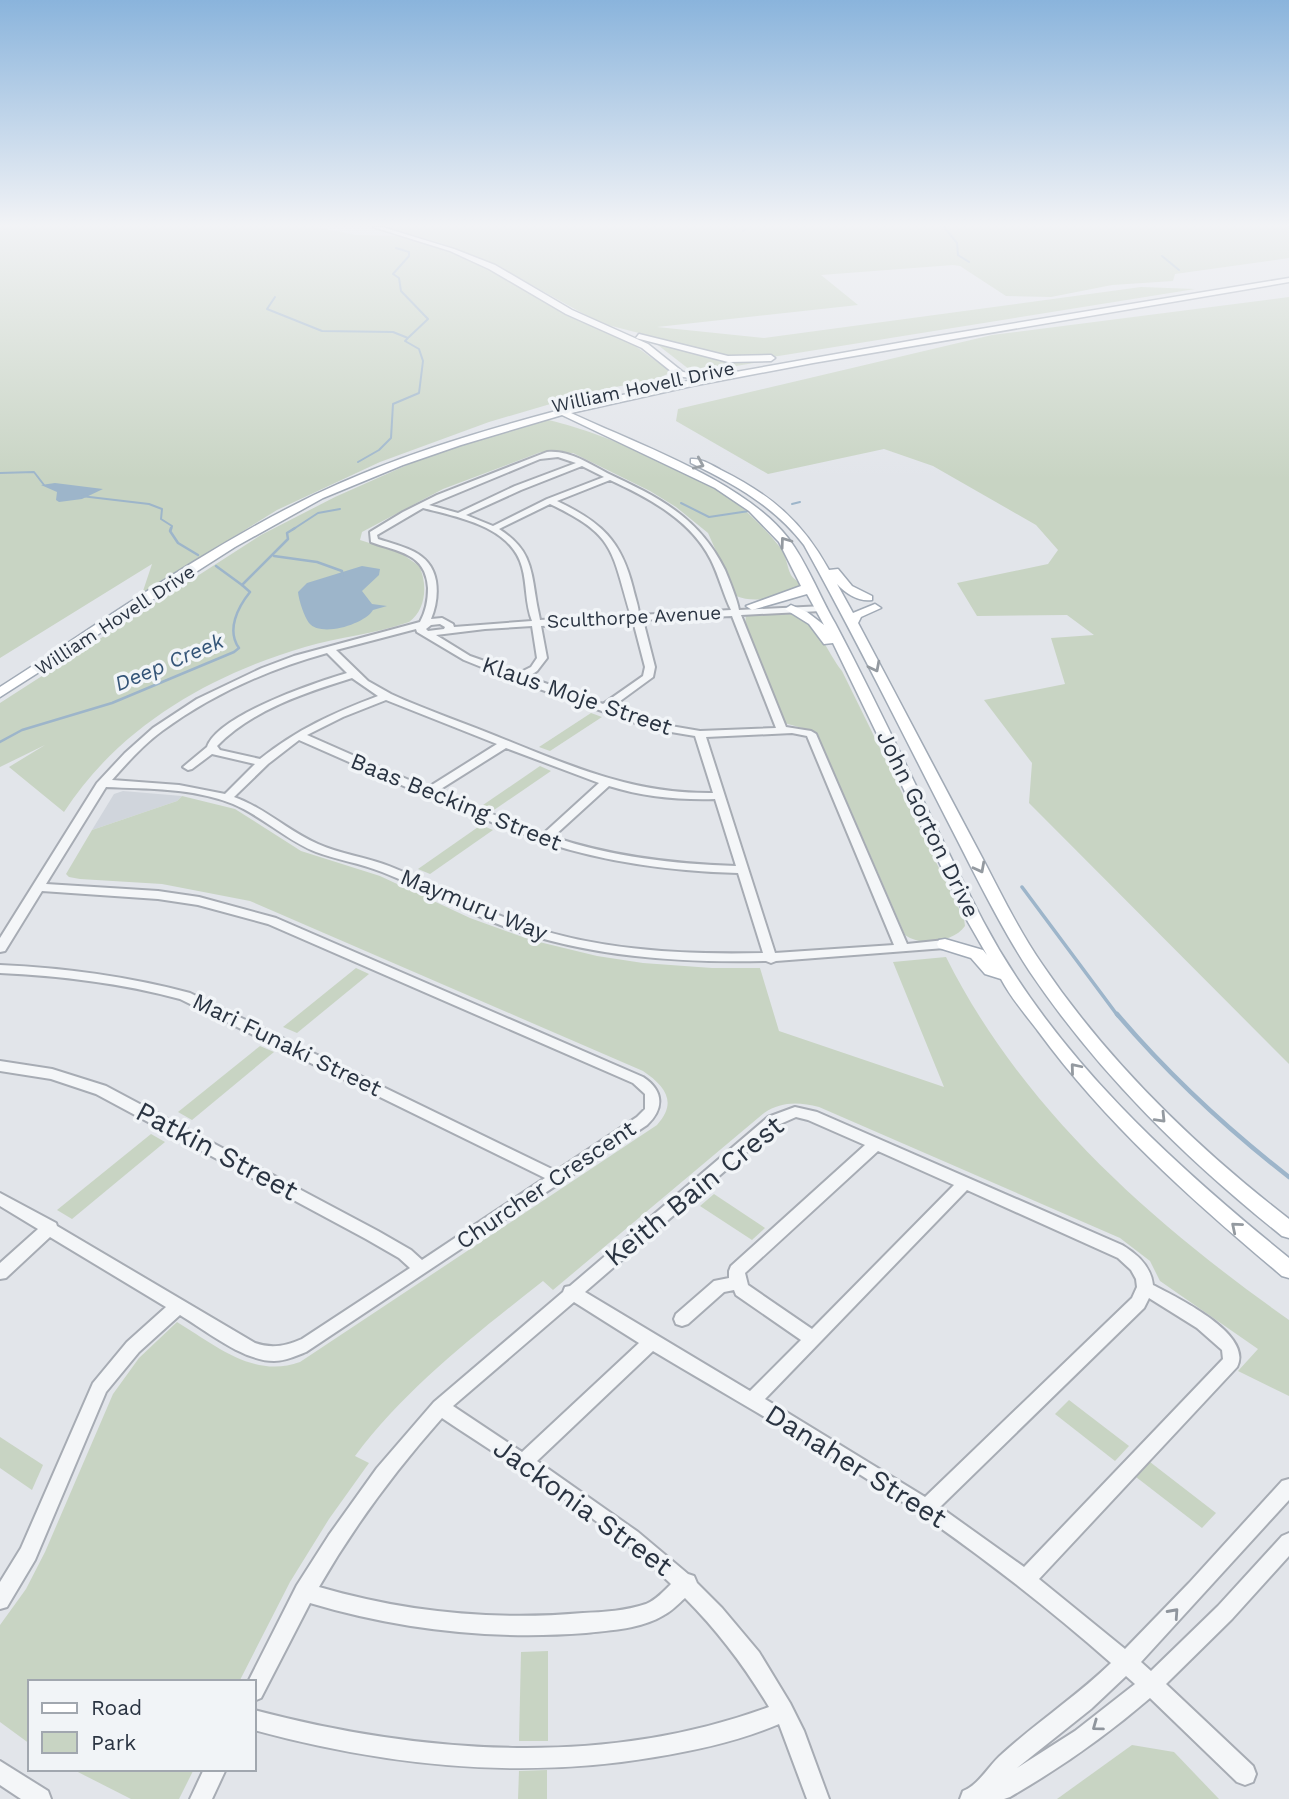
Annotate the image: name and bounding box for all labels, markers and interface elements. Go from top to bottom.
street label: William Hovell Drive [550,356,736,418]
one-way arrow [692,456,704,470]
one-way arrow [780,537,793,550]
street label: William Hovell Drive [31,560,199,680]
street label: Sculthorpe Avenue [546,601,722,633]
water label: Deep Creek [111,628,228,696]
street label: Klaus Moje Street [479,651,676,741]
one-way arrow [866,660,880,672]
street label: John Gorton Drive [871,726,985,922]
street label: Baas Becking Street [347,747,566,857]
one-way arrow [972,861,986,873]
street label: Maymuru Way [397,863,552,947]
street label: Mari Funaki Street [188,988,386,1103]
one-way arrow [1070,1063,1083,1075]
street label: Patkin Street [130,1095,304,1208]
street label: Keith Bain Crest [598,1109,790,1273]
one-way arrow [1152,1110,1165,1123]
street label: Churcher Crescent [451,1115,641,1255]
one-way arrow [1232,1223,1245,1235]
street label: Danaher Street [759,1397,953,1535]
street label: Jackonia Street [487,1431,679,1583]
one-way arrow [1166,1608,1178,1621]
legend [28,1680,256,1771]
text: Road [91,1695,142,1720]
one-way arrow [1093,1718,1105,1730]
text: Park [91,1730,136,1755]

